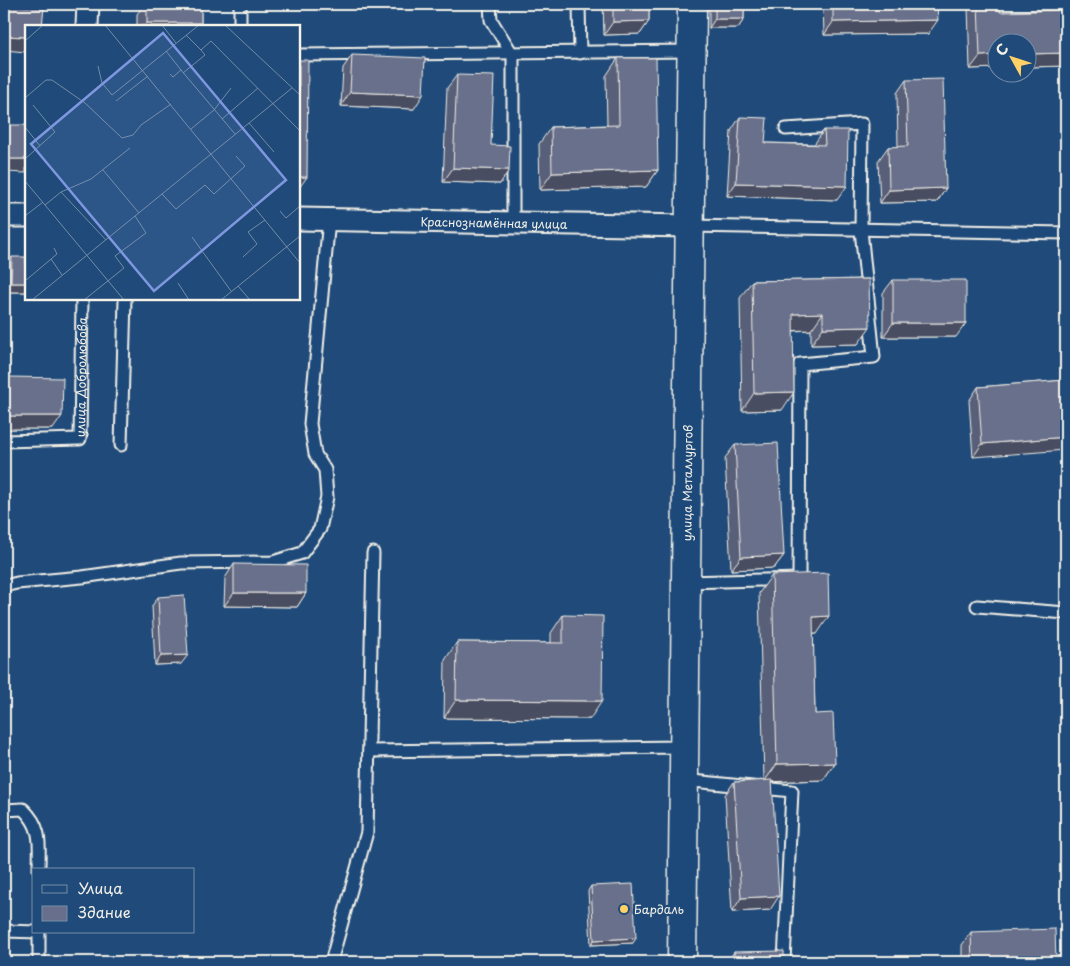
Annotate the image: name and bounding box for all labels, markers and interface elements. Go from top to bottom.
inset map [25,25,300,300]
north arrow [988,32,1038,82]
text: С [990,39,1013,60]
street label: Краснознамённая улица [420,212,568,233]
street label: улица Добролюбова [71,316,91,437]
street label: улица Металлургов [677,425,697,541]
legend [32,868,195,934]
text: Улица [78,876,123,899]
text: Здание [78,900,131,923]
place label: Бардаль [634,900,684,918]
marker: Бардаль [618,903,630,915]

